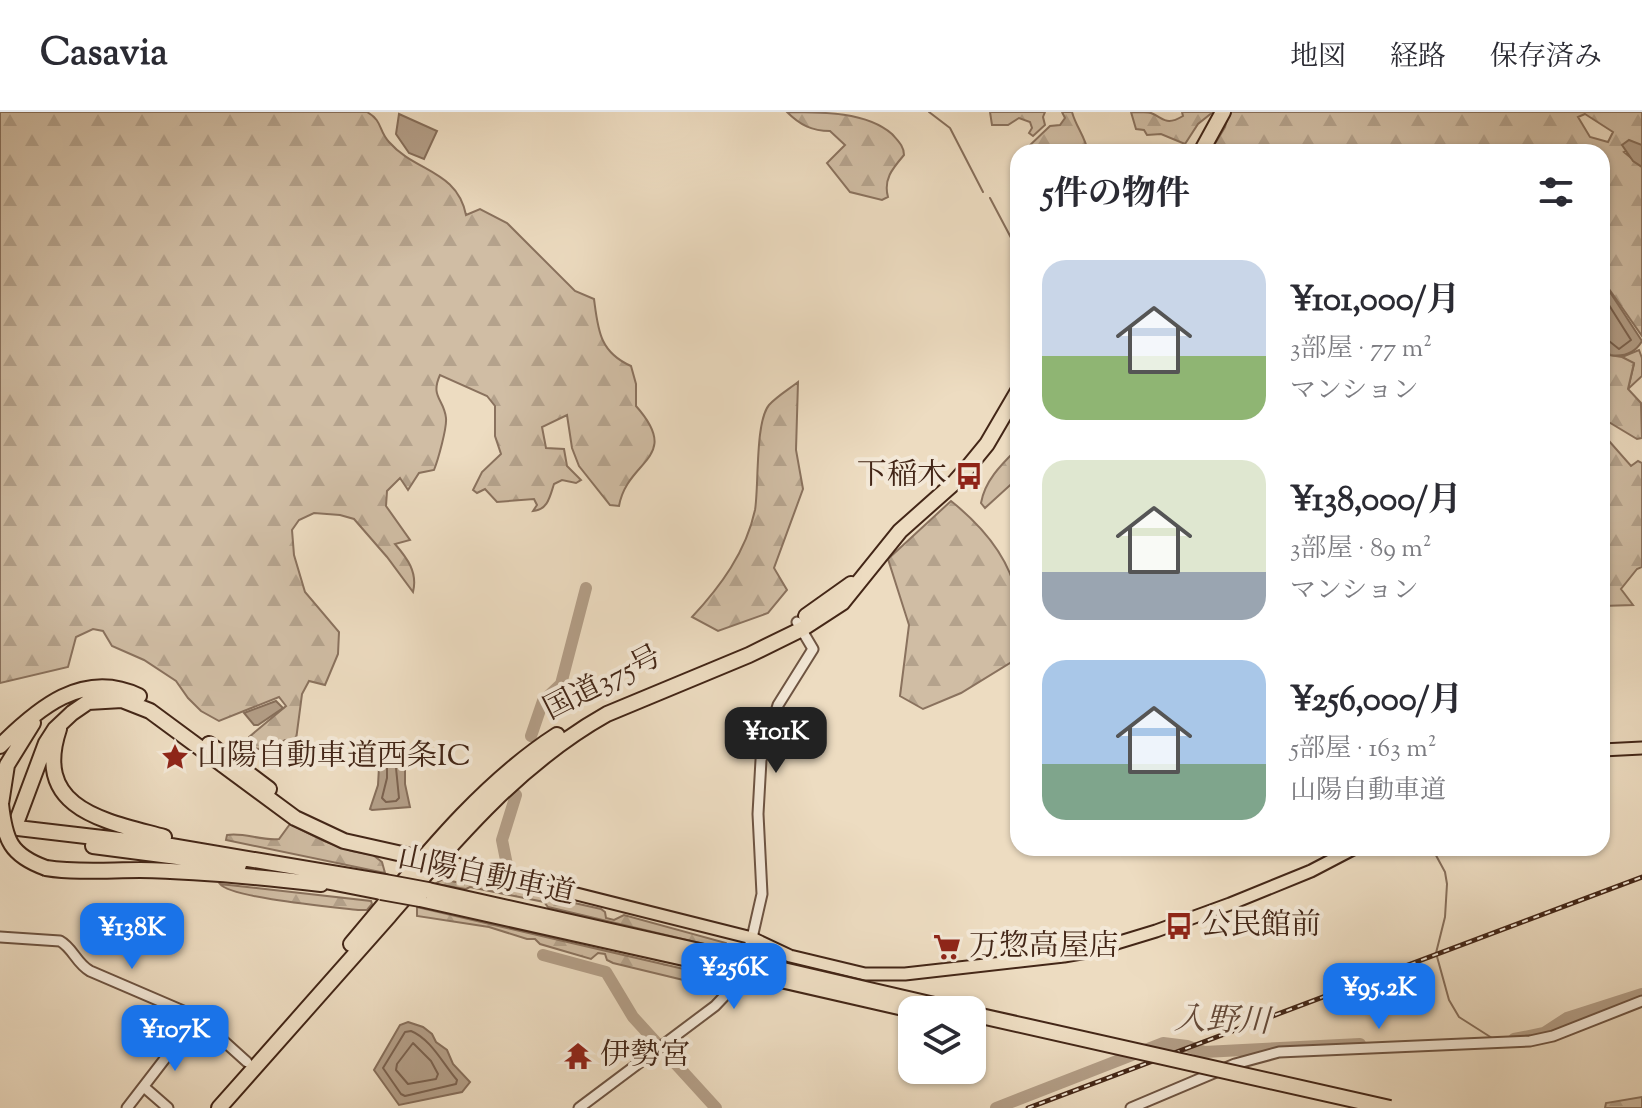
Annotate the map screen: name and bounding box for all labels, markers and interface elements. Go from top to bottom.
text: Casavia [40,28,168,82]
text: 地図 [1290,38,1346,78]
text: 経路 [1390,38,1446,78]
text: 保存済み [1490,38,1602,78]
icon: filters [1534,170,1578,214]
text: 5件の物件 [1042,171,1190,220]
text: ¥101,000/月 [1290,277,1460,326]
icon: home [1106,292,1202,388]
text: 3部屋 · 77 m² [1290,331,1432,368]
text: マンション [1290,373,1419,410]
place label: 下稲木 [857,455,947,498]
bus stop icon: 下稲木 [954,461,984,491]
text: ¥138,000/月 [1290,477,1462,526]
icon: home [1106,492,1202,588]
text: 3部屋 · 89 m² [1290,531,1432,568]
text: マンション [1290,573,1419,610]
street label: 国道375号 [536,636,670,732]
text: ¥256,000/月 [1290,677,1463,726]
icon: home [1106,692,1202,788]
pin: ¥101K [720,707,832,775]
text: ¥101K [743,714,809,751]
text: 5部屋 · 163 m² [1290,731,1437,768]
place label: 山陽自動車道西条IC [197,736,471,779]
place icon: 山陽自動車道西条IC [160,742,190,772]
text: 山陽自動車道 [1290,773,1446,810]
street label: 山陽自動車道 [393,837,579,917]
pin: ¥138K [76,903,188,971]
place label: 公民館前 [1201,905,1321,948]
text: ¥138K [98,910,166,947]
bus stop icon: 公民館前 [1164,911,1194,941]
place label: 万惣高屋店 [969,926,1119,969]
supermarket icon: 万惣高屋店 [932,932,962,962]
pin: ¥256K [678,943,790,1011]
text: ¥256K [699,950,769,987]
pin: ¥95.2K [1314,963,1444,1031]
text: ¥95.2K [1341,970,1417,1007]
map controls [898,996,986,1084]
button: layers [898,996,986,1084]
water label: 入野川 [1173,997,1274,1047]
pin: ¥107K [119,1005,231,1073]
text: ¥107K [140,1012,210,1049]
place label: 伊勢宮 [600,1035,690,1078]
temple icon: 伊勢宮 [563,1041,593,1071]

